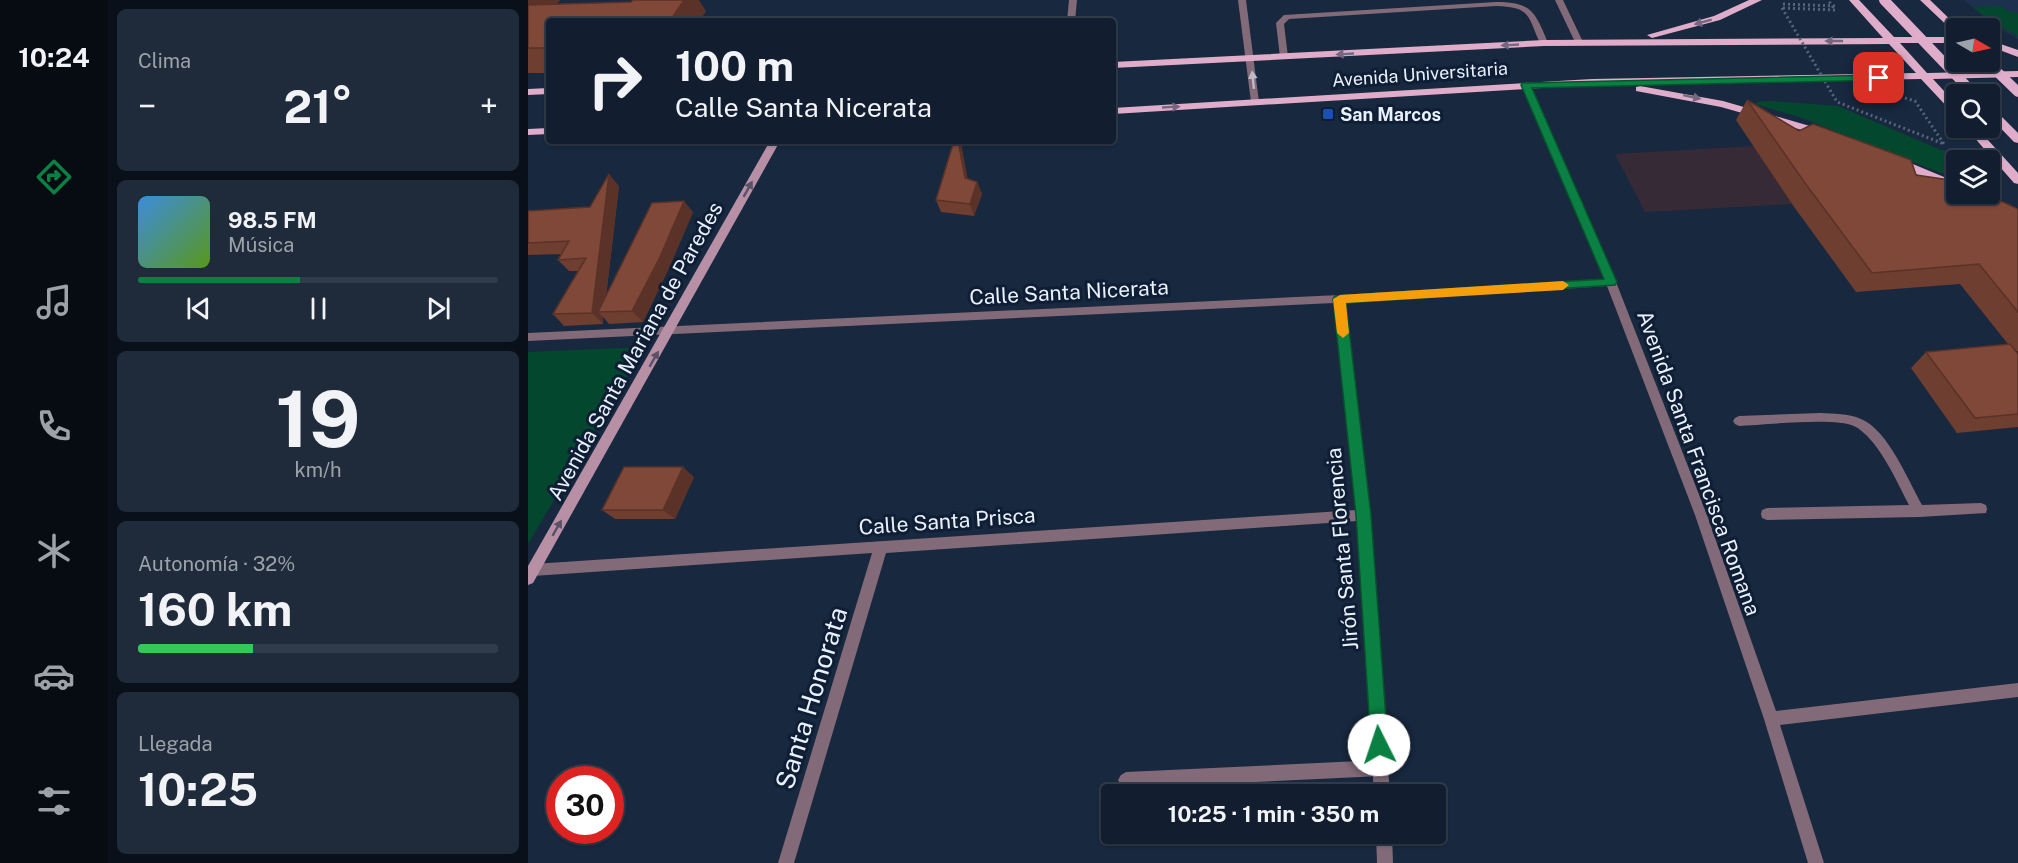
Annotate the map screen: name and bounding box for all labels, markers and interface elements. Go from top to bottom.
one-way arrow [1694,17,1712,27]
north arrow [1946,18,2000,72]
map controls [1946,18,2000,204]
one-way arrow [1824,36,1843,46]
one-way arrow [1500,40,1519,49]
text: 10:24 [18,41,90,73]
text: 100 m [675,41,794,90]
icon: right [576,42,654,120]
text: Clima [138,49,191,73]
one-way arrow [1336,49,1355,58]
pin [1853,52,1904,103]
street label: Avenida Universitaria [1331,57,1509,91]
icon: arrive [1862,61,1895,94]
one-way arrow [1248,71,1258,90]
text: 21° [283,80,353,133]
button: search [1946,84,2000,138]
text: − [138,87,156,125]
text: + [480,87,498,125]
text: Calle Santa Nicerata [675,91,932,123]
one-way arrow [1682,93,1701,102]
one-way arrow [1162,102,1181,112]
place label: San Marcos [1340,104,1441,125]
marker: San Marcos [1321,107,1335,121]
button: layers [1946,150,2000,204]
icon: directions [33,156,75,198]
one-way arrow [743,180,753,197]
street label: Avenida Santa Mariana de Paredes [542,197,728,505]
text: 98.5 FM [228,207,317,233]
text: Música [228,233,294,257]
street label: Calle Santa Nicerata [969,274,1169,310]
icon: music [33,281,75,323]
icon: previous [182,292,215,325]
icon: pause [302,292,335,325]
icon: next [422,292,455,325]
street label: Avenida Santa Francisca Romana [1632,307,1766,619]
one-way arrow [649,350,659,367]
text: 19 [276,373,360,465]
icon: phone [33,405,75,447]
street label: Jirón Santa Florencia [1321,447,1363,651]
text: km/h [294,458,342,482]
street label: Calle Santa Prisca [858,502,1036,540]
one-way arrow [552,520,562,537]
icon: climate [33,530,75,572]
text: Autonomía · 32% [138,552,295,576]
text: 160 km [138,583,292,636]
street label: Santa Honorata [769,603,853,793]
icon: car [33,655,75,697]
position arrow [1347,713,1411,777]
text: Llegada [138,732,213,756]
text: 10:25 [138,763,258,816]
speed limit sign: 30 [546,766,624,844]
icon: filters [33,780,75,822]
text: 10:25 · 1 min · 350 m [1168,801,1379,827]

